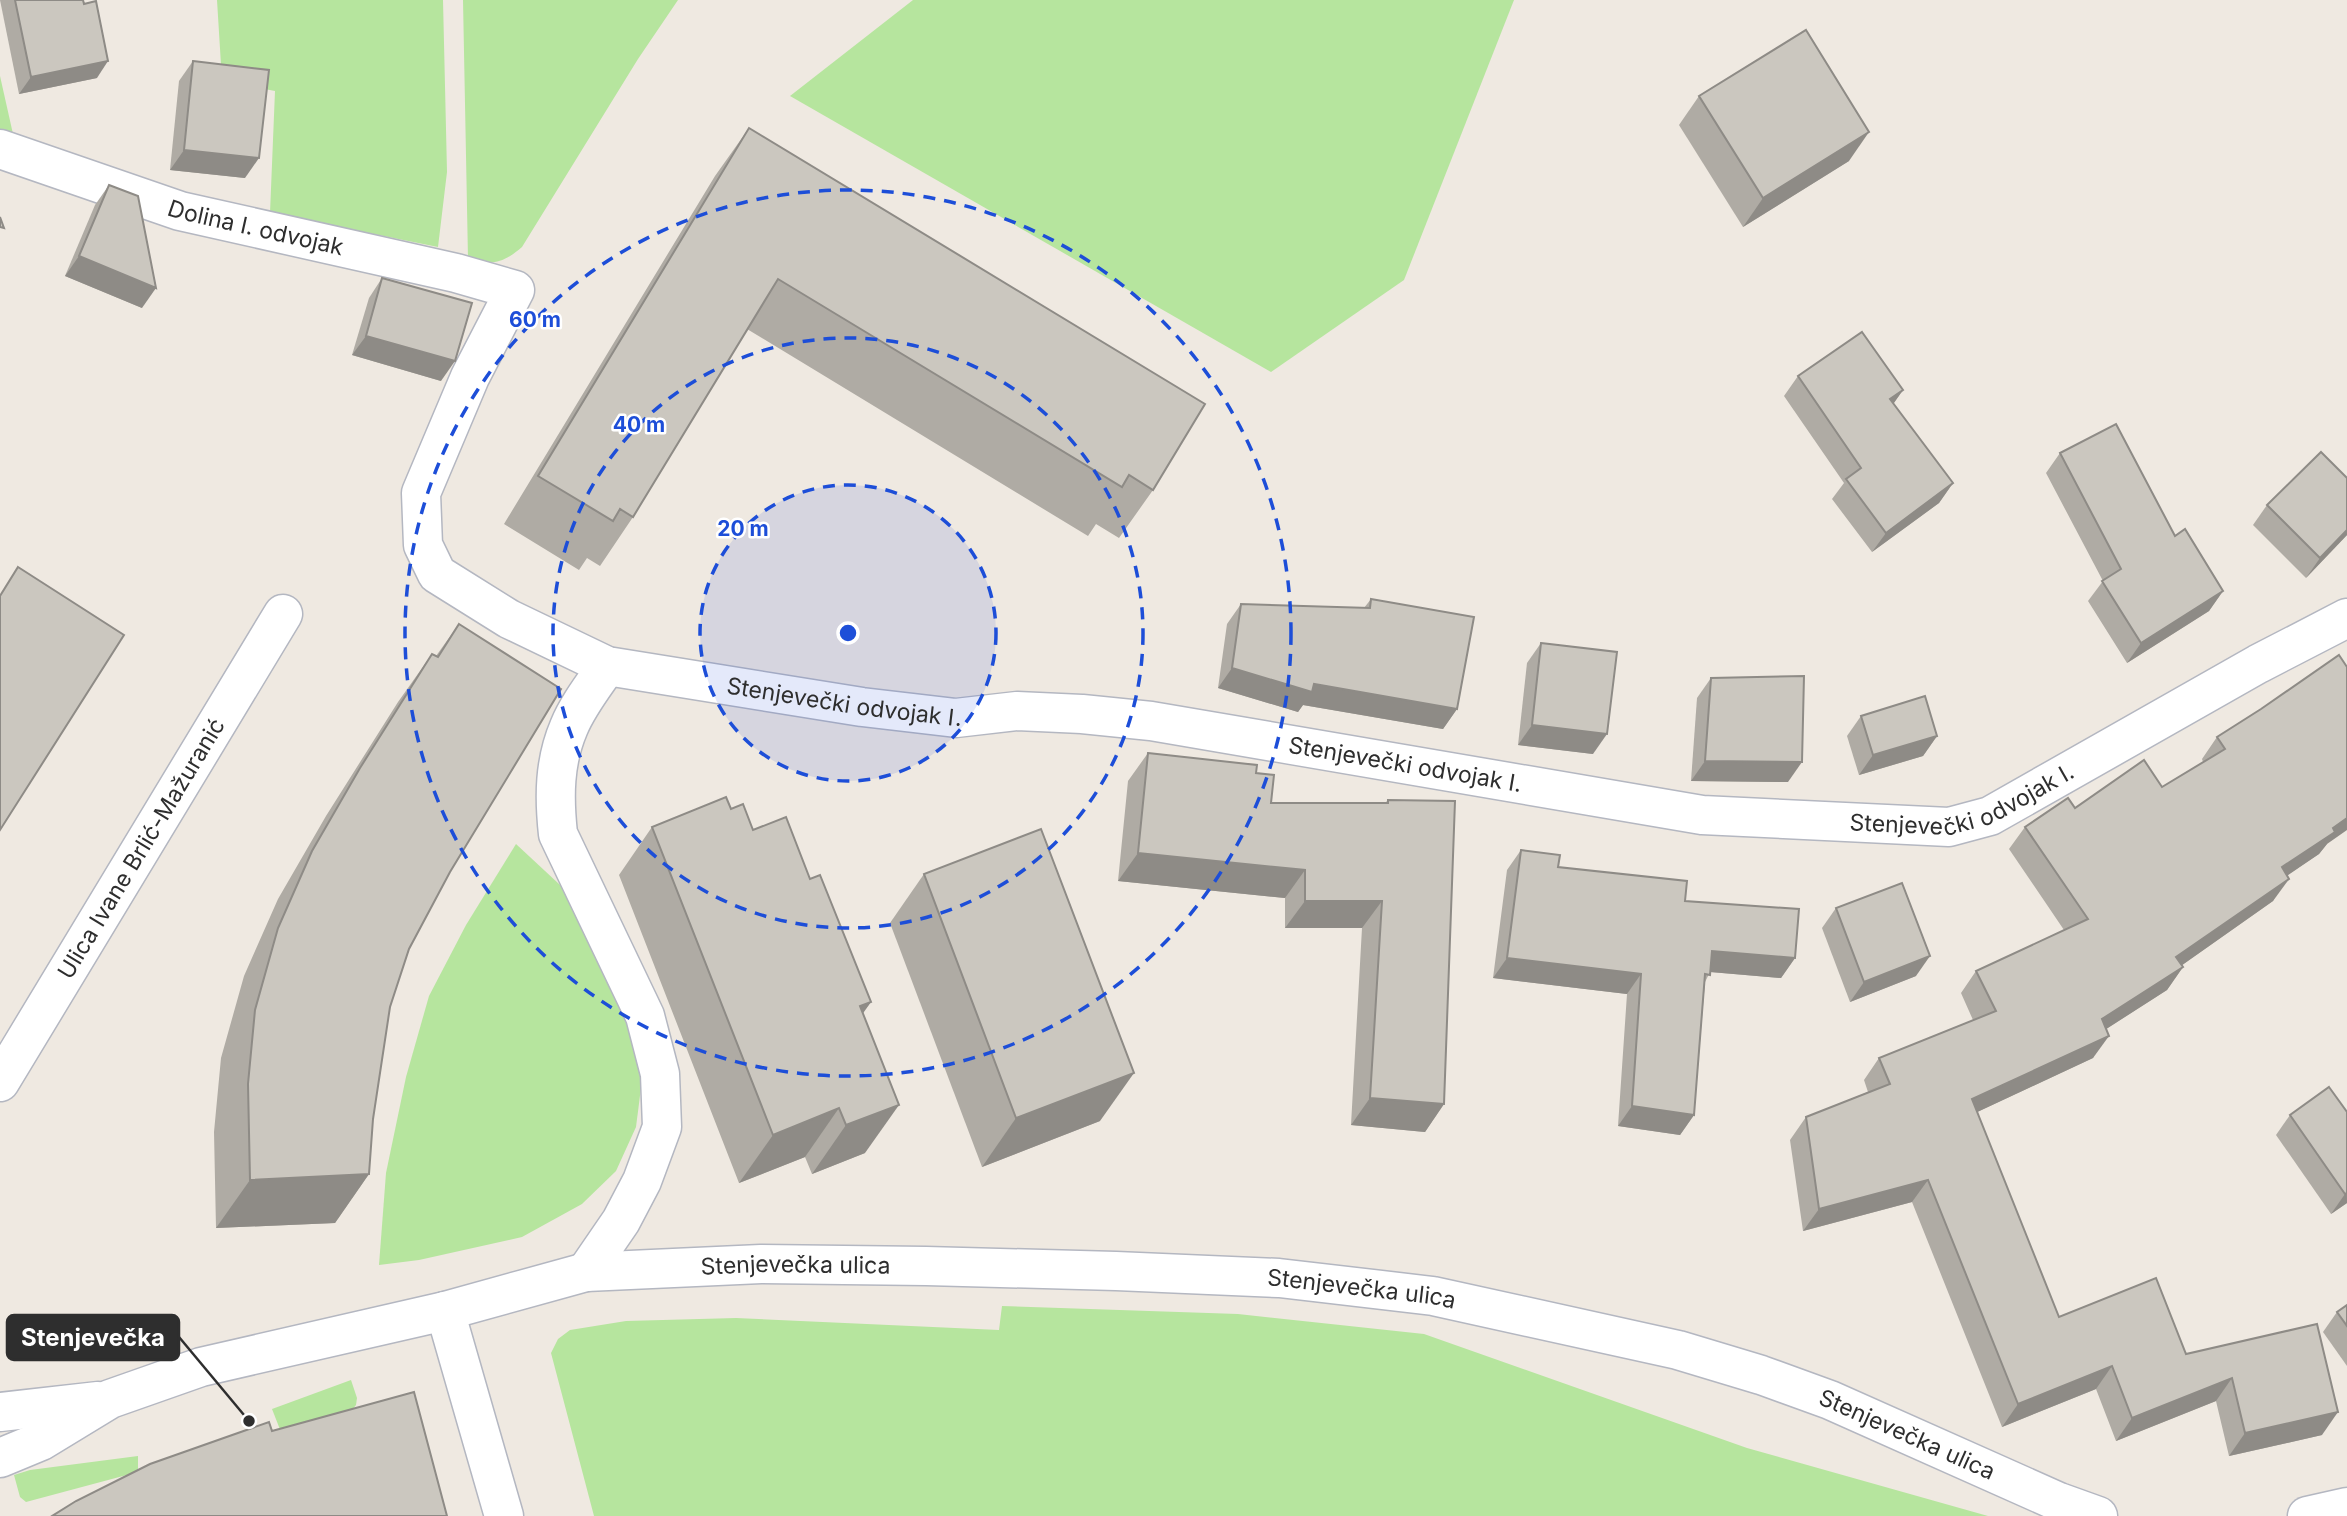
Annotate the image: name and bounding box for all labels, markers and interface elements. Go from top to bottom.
street label: Dolina I. odvojak [164,194,347,261]
text: 60 m [509,307,561,332]
text: 40 m [613,412,665,437]
text: 20 m [717,516,769,541]
centre of rings [836,621,860,645]
street label: Stenjevečki odvojak I. [725,671,962,732]
street label: Ulica Ivane Brlić-Mažuranić [52,713,231,984]
street label: Stenjevečki odvojak I. [1287,731,1524,798]
street label: Stenjevečki odvojak I. [1849,757,2079,842]
street label: Stenjevečka ulica [700,1250,891,1281]
street label: Stenjevečka ulica [1267,1264,1459,1315]
callout: Stenjevečka [7,1315,179,1360]
text: Stenjevečka [21,1323,165,1352]
street label: Stenjevečka ulica [1815,1383,1999,1486]

